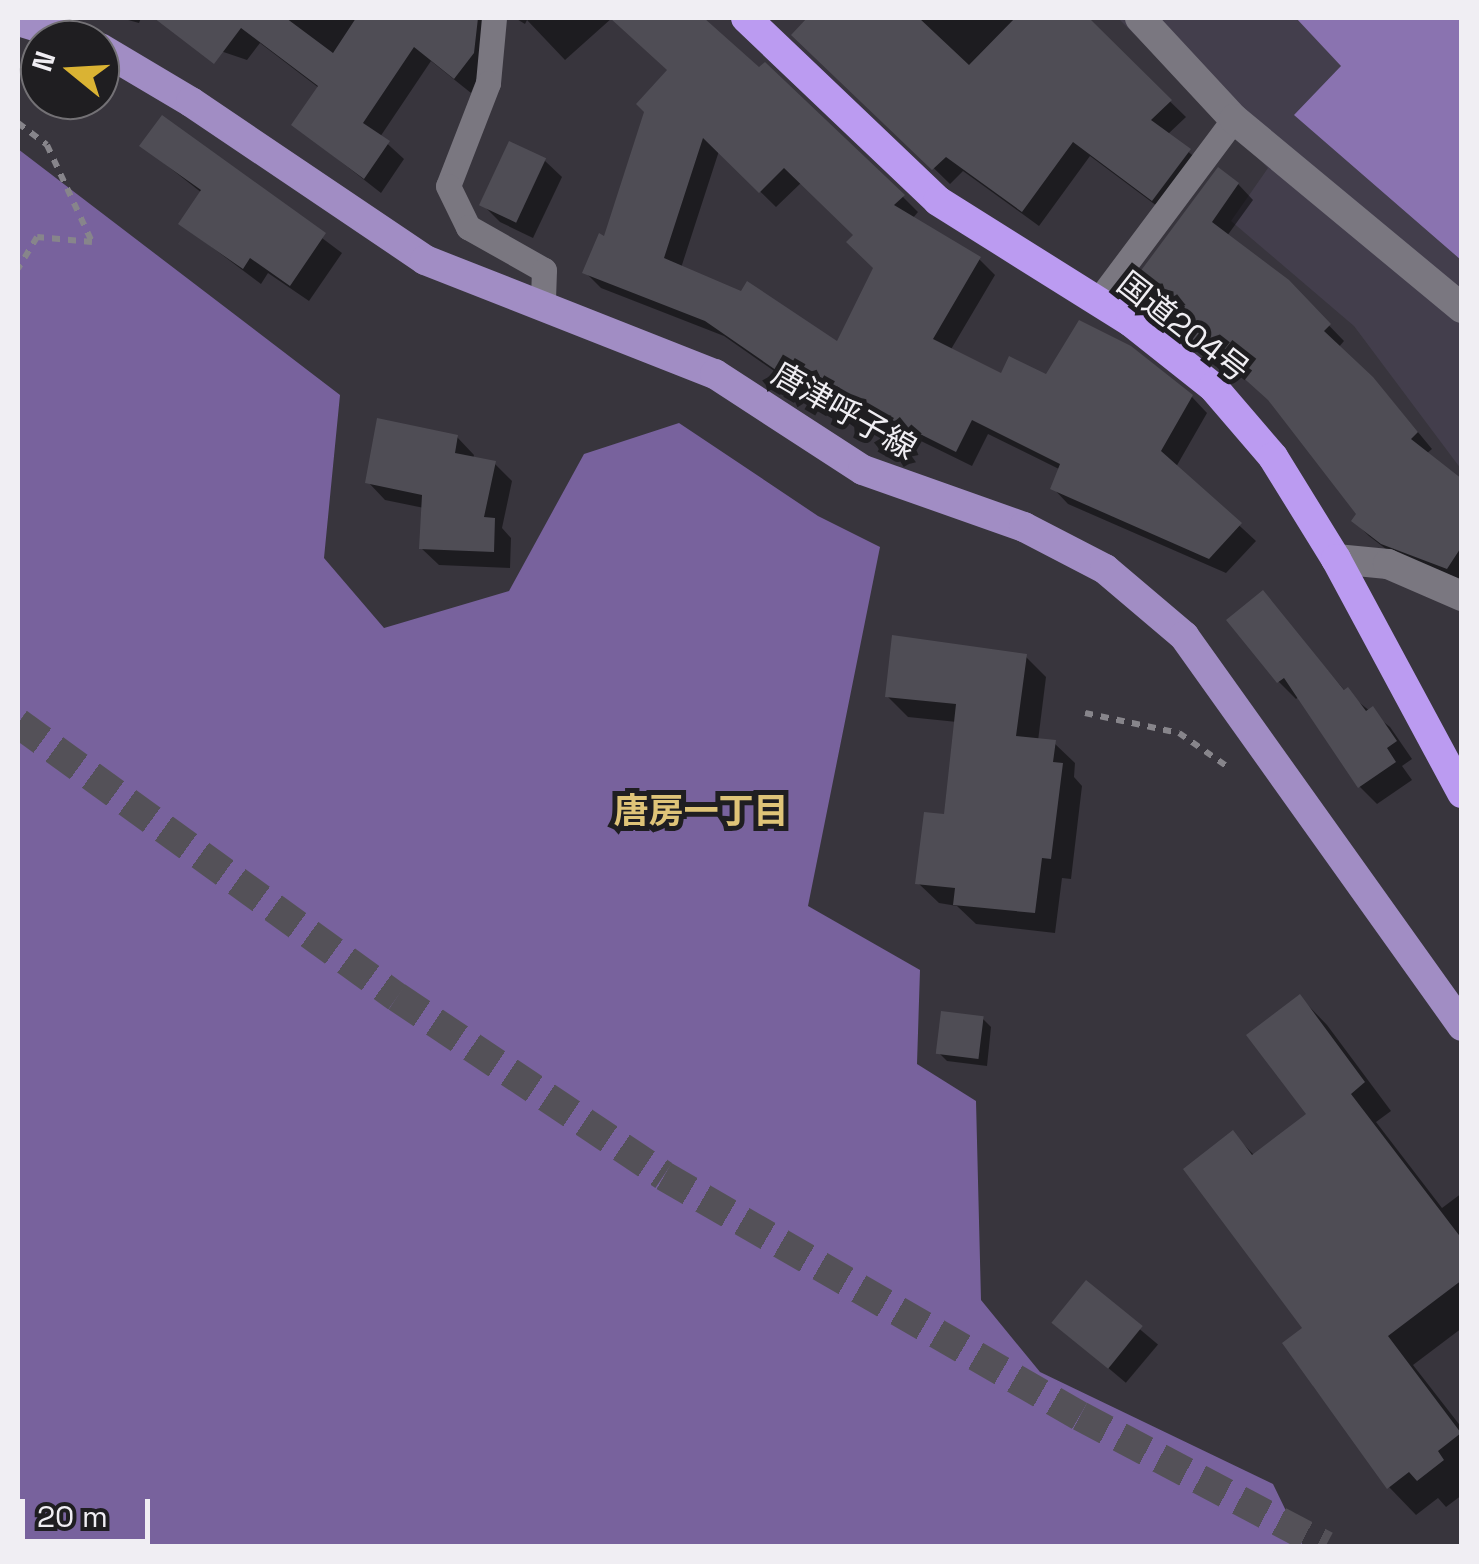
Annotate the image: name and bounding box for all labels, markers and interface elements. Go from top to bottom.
north arrow [20,20,120,120]
text: N [23,47,63,76]
street label: 国道204号 [1110,264,1256,390]
street label: 唐津呼子線 [765,354,923,468]
district label: 唐房一丁目 [614,790,788,832]
scale bar [25,1479,155,1541]
text: 20 m [37,1497,108,1536]

